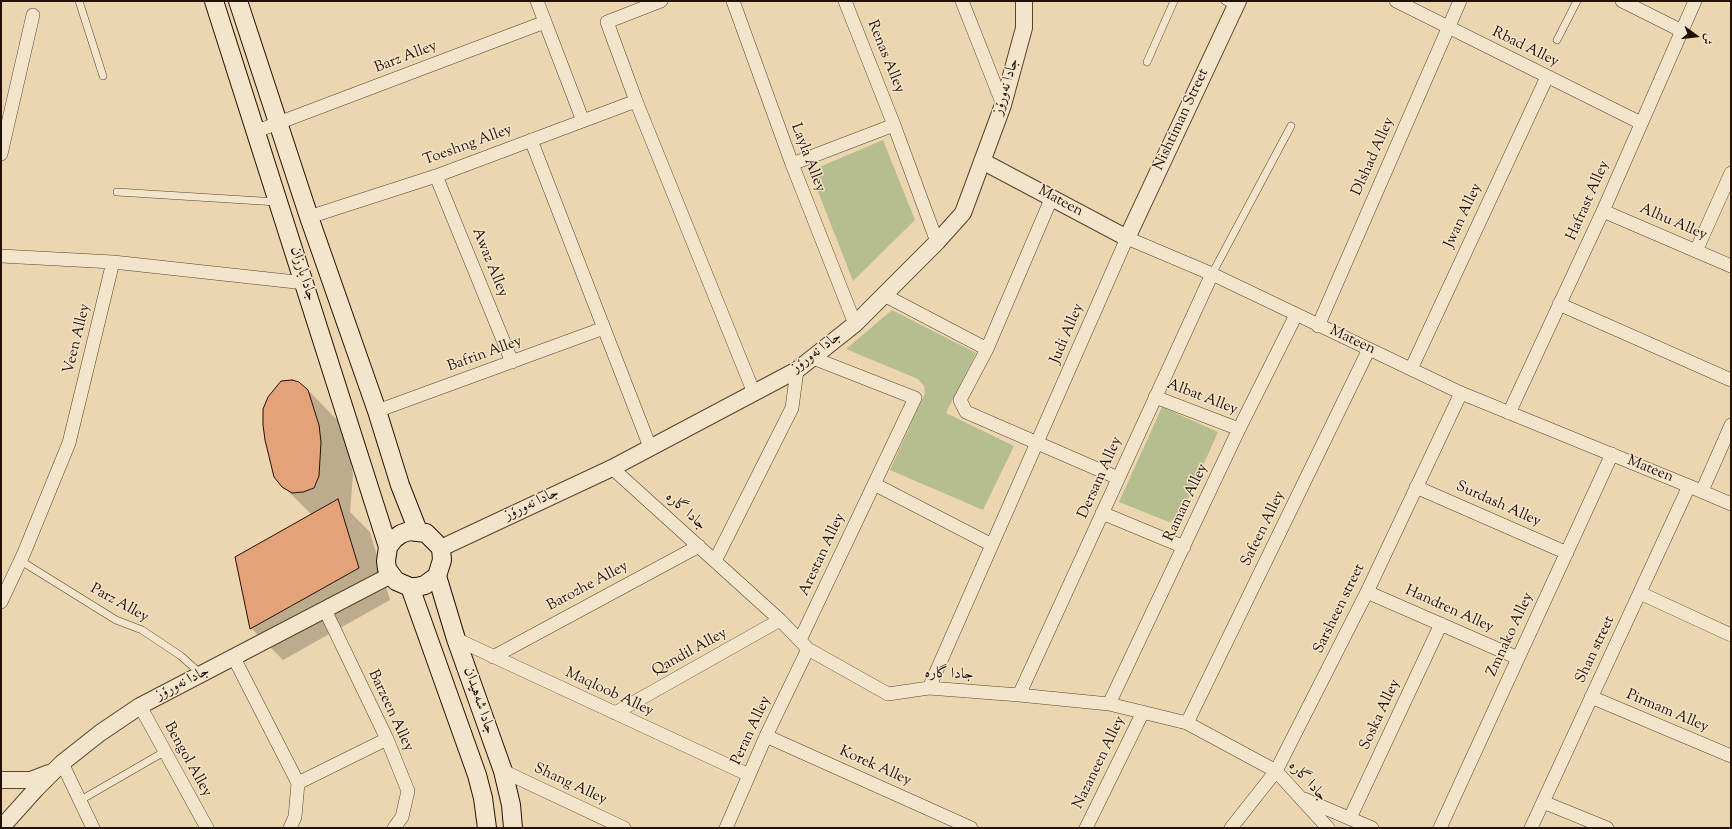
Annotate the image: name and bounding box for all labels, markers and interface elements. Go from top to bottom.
north arrow [1676,16,1716,56]
street label: Renas Alley [862,18,908,96]
street label: Rbad Alley [1489,24,1561,72]
text: ش [1698,32,1717,46]
street label: Barz Alley [372,38,440,78]
street label: جادا نەورۆز [990,57,1024,117]
street label: Nishtiman Street [1151,66,1213,174]
street label: Dlshad Alley [1349,115,1399,199]
street label: Layla Alley [786,121,828,195]
street label: Toeshng Alley [421,122,515,170]
street label: Hafrast Alley [1563,158,1615,244]
street label: Jwan Alley [1441,181,1487,251]
street label: Mateen [1034,183,1086,221]
street label: Alhu Alley [1637,201,1709,245]
street label: Awaz Alley [467,226,511,300]
street label: جادا بارزان [285,245,319,303]
street label: Judi Alley [1047,301,1089,367]
street label: Veen Alley [61,302,95,376]
street label: Mateen [1326,323,1378,359]
street label: جادا نەورۆز [788,328,846,378]
street label: Bafrin Alley [445,333,525,377]
street label: Albat Alley [1164,376,1240,420]
street label: Dersam Alley [1075,434,1127,522]
street label: Mateen [1624,453,1676,487]
street label: Raman Alley [1161,461,1213,545]
street label: Surdash Alley [1453,478,1543,532]
street label: جادا نەورۆز [502,485,562,525]
street label: Safeen Alley [1238,488,1290,570]
street label: جادا گارە [661,489,709,535]
street label: Arestan Alley [796,511,850,599]
street label: Barozhe Alley [544,558,632,616]
street label: Sarsheen street [1311,561,1369,657]
street label: Parz Alley [87,581,151,627]
street label: Handren Alley [1402,582,1496,638]
street label: Zmnako Alley [1484,590,1538,680]
street label: Shan street [1573,613,1619,687]
street label: Qandil Alley [649,625,731,681]
street label: جادا نەورۆز [153,663,213,705]
street label: جادا شەهیدان [458,665,498,737]
street label: Maqloob Alley [562,665,656,721]
street label: جادا گارە [924,665,974,685]
street label: Barzeen Alley [363,667,417,755]
street label: Soska Alley [1357,677,1405,753]
street label: Pirmam Alley [1623,687,1711,737]
street label: Peran Alley [728,694,776,768]
street label: Nazaneen Alley [1070,714,1130,812]
street label: Bengol Alley [159,720,215,800]
street label: Korek Alley [836,743,914,791]
street label: جادا گارە [1284,758,1330,806]
street label: Shang Alley [531,760,609,810]

